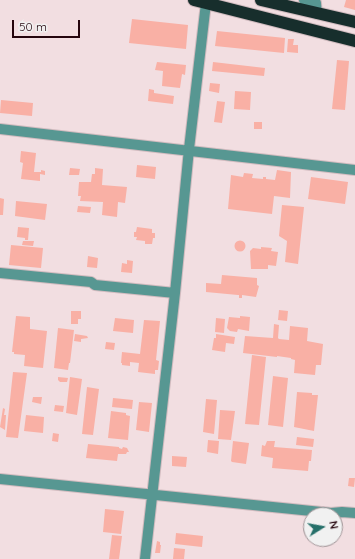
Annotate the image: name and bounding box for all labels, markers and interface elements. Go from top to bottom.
scale bar [14,12,82,38]
text: 50 m [19,19,47,34]
north arrow [303,507,343,547]
text: N [326,520,341,530]

